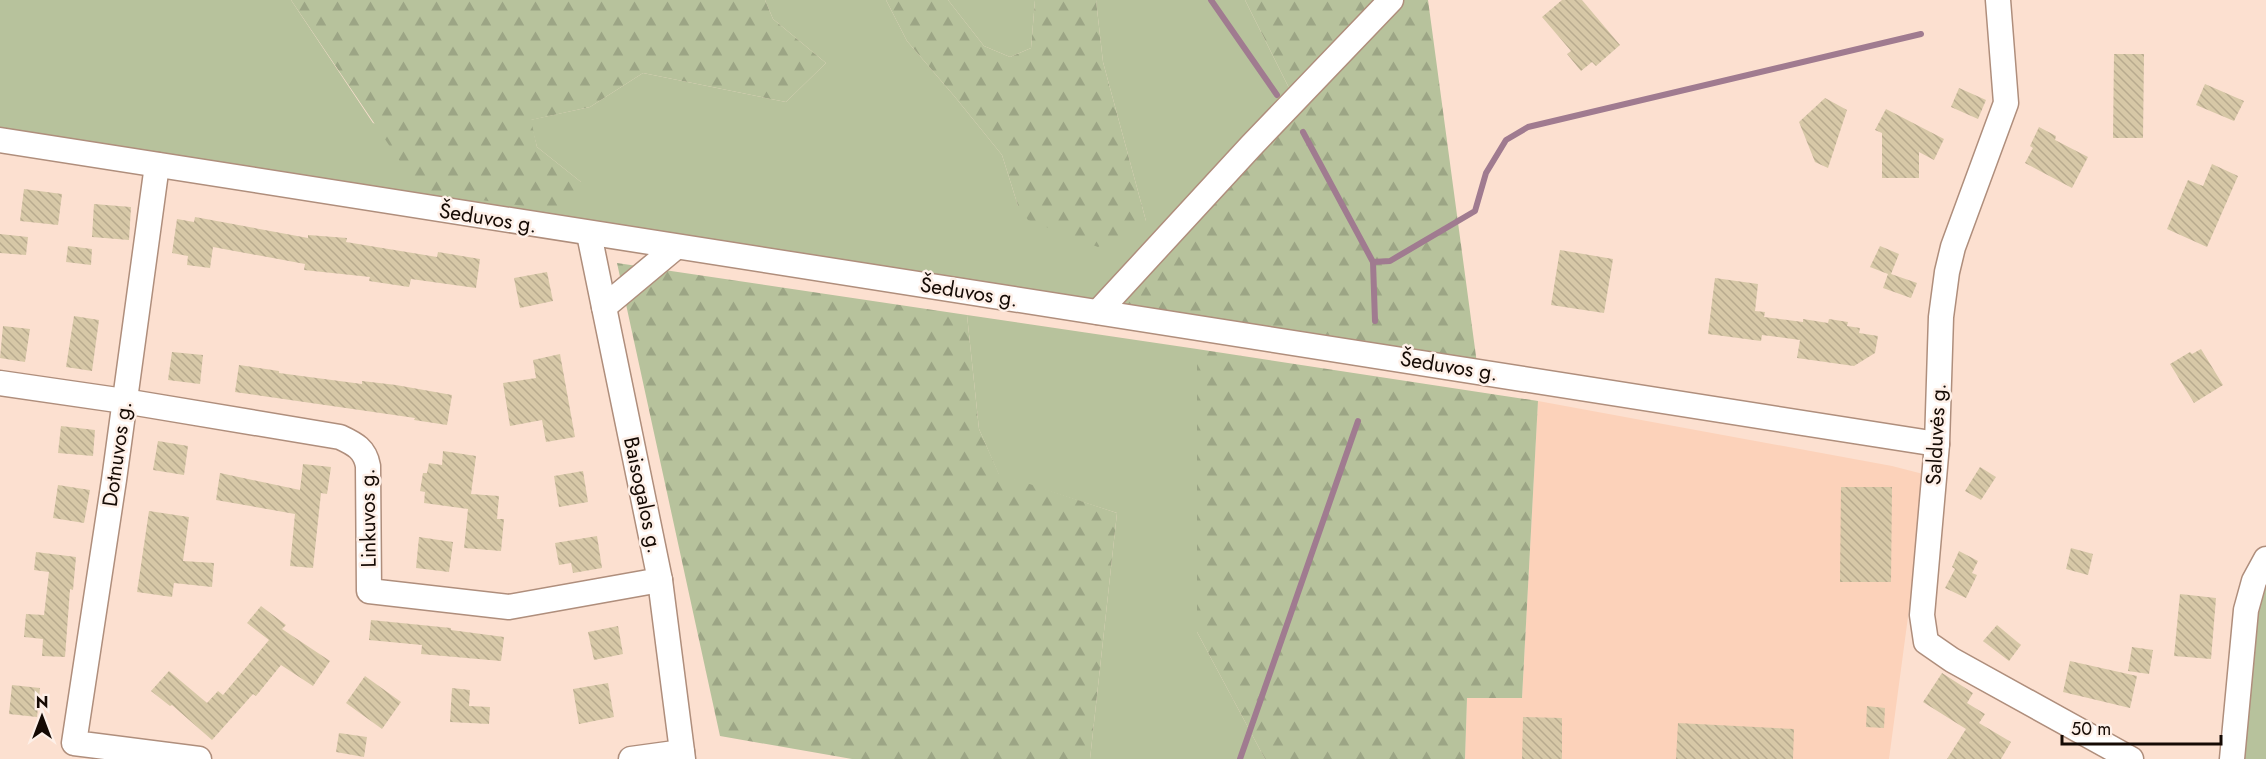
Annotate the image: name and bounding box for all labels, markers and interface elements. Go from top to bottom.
street label: Šeduvos g. [437,195,539,241]
street label: Šeduvos g. [918,269,1020,315]
street label: Šeduvos g. [1398,343,1500,389]
street label: Salduvės g. [1918,382,1954,486]
street label: Dotnuvos g. [95,399,139,509]
street label: Baisogalos g. [616,434,670,556]
street label: Linkuvos g. [352,468,384,568]
north arrow [12,687,72,747]
text: N [36,691,48,714]
scale bar [2062,708,2221,746]
text: 50 m [2071,716,2111,742]

